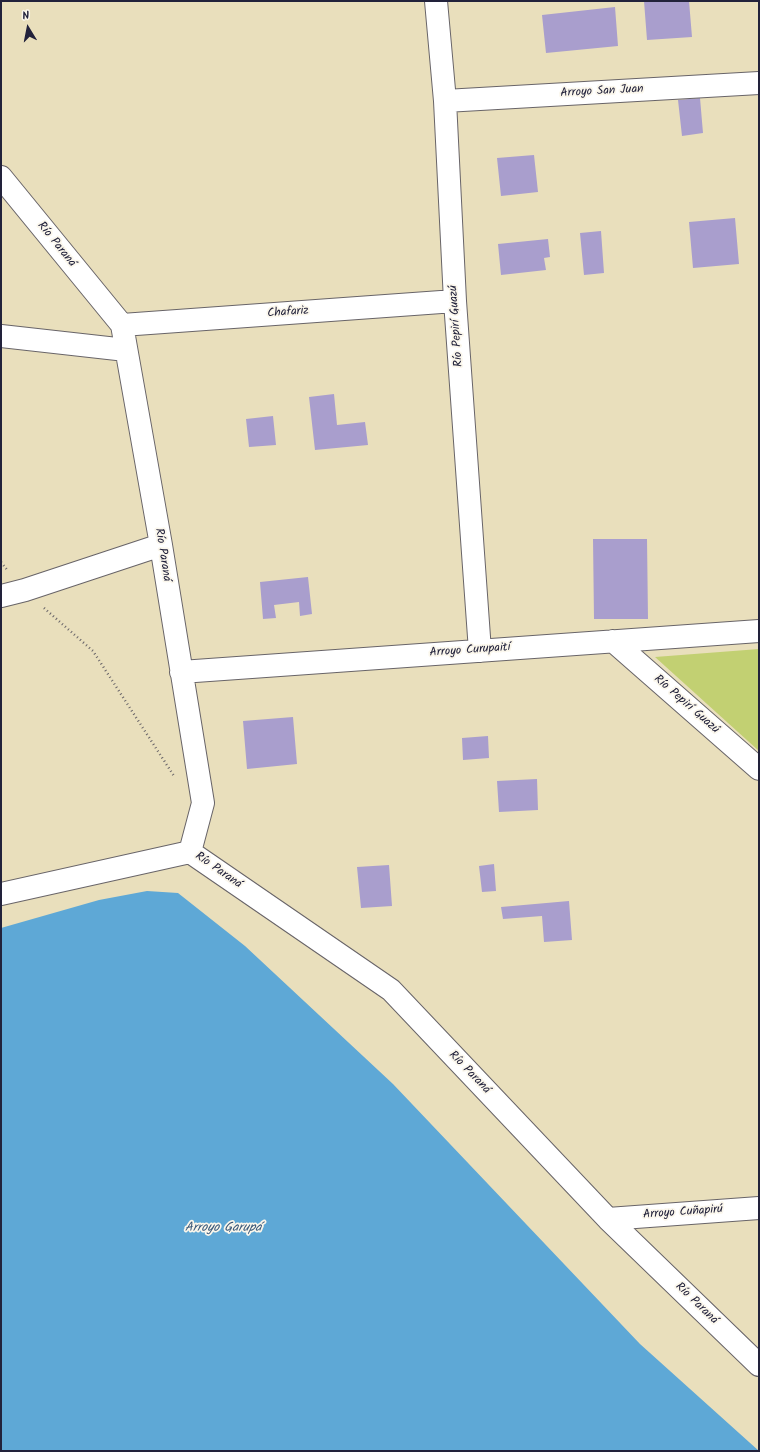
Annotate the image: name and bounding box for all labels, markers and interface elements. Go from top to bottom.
text: N [21,7,31,26]
north arrow [8,8,48,48]
street label: Arroyo San Juan [560,83,644,101]
street label: Río Paraná [33,220,79,270]
street label: Río Pepirí Guazú [447,285,467,367]
street label: Chafariz [267,304,309,322]
street label: Río Paraná [151,527,173,583]
street label: Arroyo Curupaití [429,641,511,661]
street label: Río Pepirí Guazú [650,673,722,737]
street label: Río Paraná [192,850,244,892]
street label: Río Paraná [445,1049,493,1097]
street label: Arroyo Cuñapirú [643,1203,723,1223]
water label: Arroyo Garupá [185,1221,261,1237]
street label: Río Paraná [672,1280,720,1328]

